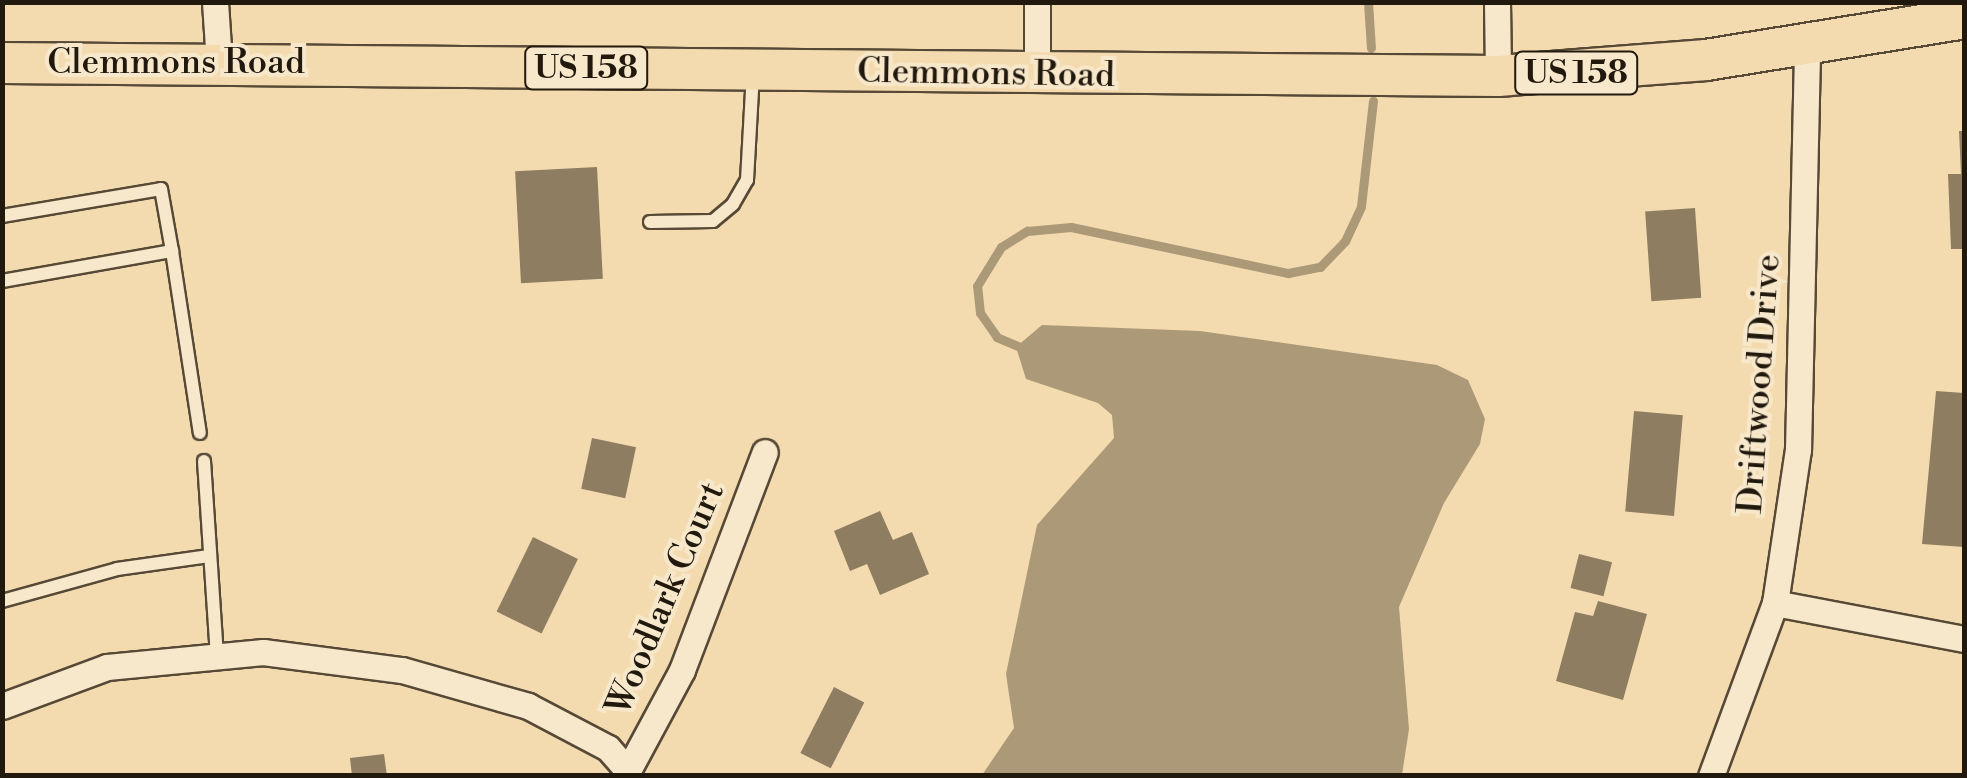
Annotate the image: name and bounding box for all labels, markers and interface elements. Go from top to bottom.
road number: US 158 [524,41,648,95]
street label: Clemmons Road [47,42,305,84]
road number: US 158 [1514,46,1638,100]
street label: Clemmons Road [857,51,1115,97]
street label: Driftwood Drive [1730,253,1790,515]
street label: Woodlark Court [598,476,734,722]

